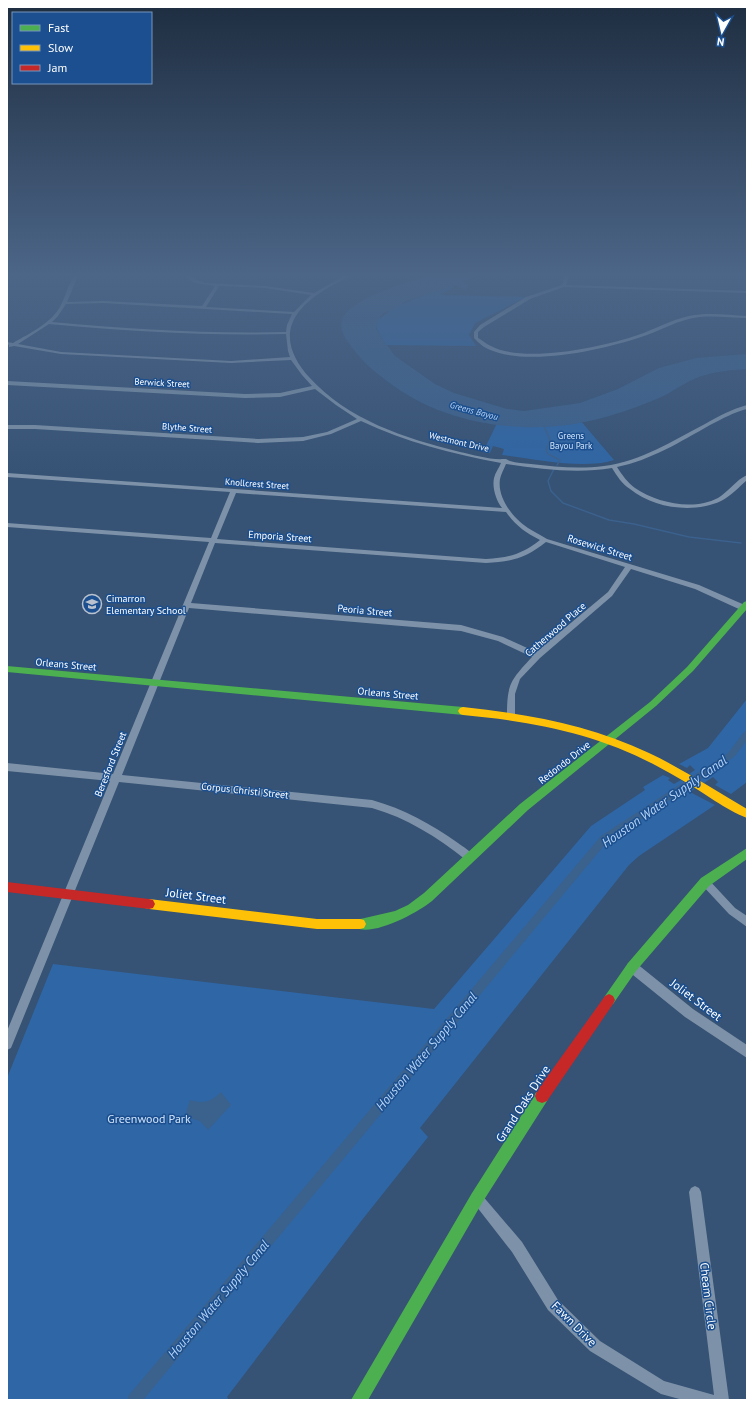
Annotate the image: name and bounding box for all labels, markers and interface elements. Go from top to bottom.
legend [12,12,152,84]
north arrow [702,12,742,52]
text: Fast [48,20,69,35]
text: N [716,34,725,49]
text: Slow [48,40,73,55]
text: Jam [47,60,67,75]
street label: Berwick Street [134,376,190,389]
water label: Greens Bayou [449,399,500,422]
street label: Blythe Street [162,420,212,435]
street label: Westmont Drive [428,429,491,454]
park label: Greens Bayou Park [550,430,593,451]
street label: Knollcrest Street [225,476,289,491]
street label: Emporia Street [248,528,313,545]
street label: Rosewick Street [566,531,634,564]
place label: Cimarron Elementary School [106,592,186,617]
school or university icon: Cimarron Elementary School [81,593,103,615]
street label: Catherwood Place [522,599,589,659]
street label: Peoria Street [337,602,393,619]
street label: Orleans Street [35,655,98,674]
street label: Orleans Street [357,684,420,703]
street label: Beresford Street [92,729,130,799]
street label: Redondo Drive [536,738,593,787]
water label: Houston Water Supply Canal [598,751,731,851]
street label: Corpus Christi Street [201,779,290,802]
street label: Joliet Street [164,884,227,907]
street label: Joliet Street [667,975,725,1024]
water label: Houston Water Supply Canal [372,988,481,1114]
street label: Grand Oaks Drive [492,1062,553,1145]
park label: Greenwood Park [107,1111,191,1126]
water label: Houston Water Supply Canal [164,1236,273,1362]
street label: Cheam Circle [697,1261,720,1330]
street label: Fawn Drive [549,1298,600,1349]

